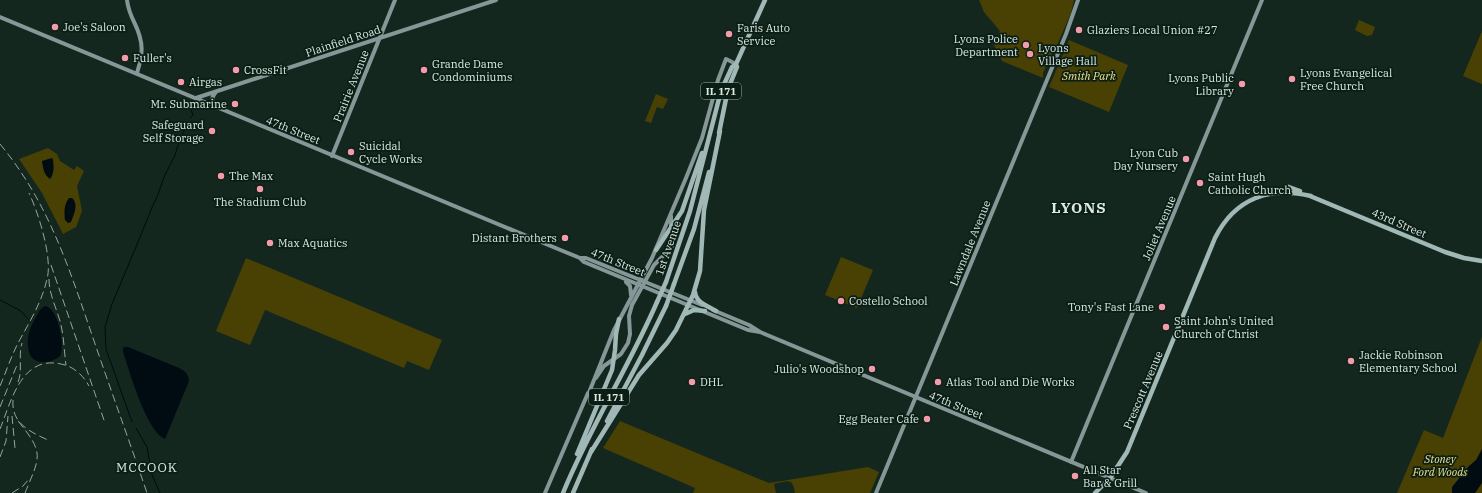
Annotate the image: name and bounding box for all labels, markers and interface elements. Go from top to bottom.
place label: Joe's Saloon [63,20,126,34]
place label: Faris Auto Service [737,21,790,48]
marker: Joe's Saloon [50,22,60,32]
street label: Plainfield Road [304,22,383,60]
place label: Glaziers Local Union #27 [1087,23,1218,37]
marker: Glaziers Local Union #27 [1074,25,1084,35]
marker: Faris Auto Service [724,29,734,39]
place label: Lyons Police Department [954,32,1018,59]
marker: Lyons Police Department [1021,40,1031,50]
place label: Lyons Village Hall [1038,41,1097,68]
street label: Prairie Avenue [330,48,372,124]
marker: Lyons Village Hall [1025,49,1035,59]
place label: Fuller's [133,51,172,65]
marker: Fuller's [120,53,130,63]
place label: Grande Dame Condominiums [432,57,512,84]
place label: CrossFit [244,63,287,77]
marker: CrossFit [231,65,241,75]
marker: Grande Dame Condominiums [419,65,429,75]
place label: Lyons Evangelical Free Church [1300,66,1392,93]
park label: Smith Park [1061,69,1116,83]
place label: Lyons Public Library [1168,71,1234,98]
marker: Lyons Evangelical Free Church [1287,74,1297,84]
place label: Airgas [189,75,222,89]
marker: Airgas [176,77,186,87]
marker: Lyons Public Library [1237,79,1247,89]
road number: IL 171 [701,83,741,99]
place label: Mr. Submarine [151,97,227,111]
marker: Mr. Submarine [230,99,240,109]
street label: 47th Street [264,113,322,147]
place label: Safeguard Self Storage [143,118,204,145]
marker: Safeguard Self Storage [207,126,217,136]
place label: Suicidal Cycle Works [359,139,422,166]
place label: Lyon Cub Day Nursery [1113,146,1178,173]
marker: Suicidal Cycle Works [346,147,356,157]
marker: Lyon Cub Day Nursery [1181,154,1191,164]
place label: The Max [229,169,273,183]
place label: Saint Hugh Catholic Church [1208,170,1291,197]
marker: The Max [216,171,226,181]
marker: Saint Hugh Catholic Church [1195,178,1205,188]
marker: The Stadium Club [255,184,265,194]
street label: Joliet Avenue [1139,193,1179,262]
place label: The Stadium Club [214,195,307,209]
street label: Lawndale Avenue [946,198,994,288]
district label: LYONS [1051,198,1107,217]
street label: 43rd Street [1369,205,1429,241]
street label: 1st Avenue [652,219,684,277]
place label: Distant Brothers [472,231,557,245]
marker: Distant Brothers [560,233,570,243]
place label: Max Aquatics [278,236,348,250]
marker: Max Aquatics [265,238,275,248]
street label: 47th Street [589,245,647,279]
place label: Costello School [849,294,928,308]
marker: Costello School [836,296,846,306]
place label: Tony's Fast Lane [1068,300,1154,314]
marker: Tony's Fast Lane [1157,302,1167,312]
place label: Saint John's United Church of Christ [1174,314,1274,341]
marker: Saint John's United Church of Christ [1161,322,1171,332]
place label: Jackie Robinson Elementary School [1359,348,1457,375]
street label: Prescott Avenue [1120,349,1166,431]
marker: Jackie Robinson Elementary School [1346,356,1356,366]
place label: Julio's Woodshop [774,362,864,376]
marker: Julio's Woodshop [867,364,877,374]
place label: DHL [700,375,723,389]
place label: Atlas Tool and Die Works [946,375,1075,389]
marker: DHL [687,377,697,387]
marker: Atlas Tool and Die Works [933,377,943,387]
street label: 47th Street [927,388,985,422]
road number: IL 171 [589,389,629,405]
place label: Egg Beater Cafe [838,412,919,426]
marker: Egg Beater Cafe [922,414,932,424]
park label: Stoney Ford Woods [1412,452,1468,479]
district label: MCCOOK [116,459,178,476]
place label: All Star Bar & Grill [1083,463,1137,490]
marker: All Star Bar & Grill [1070,471,1080,481]

